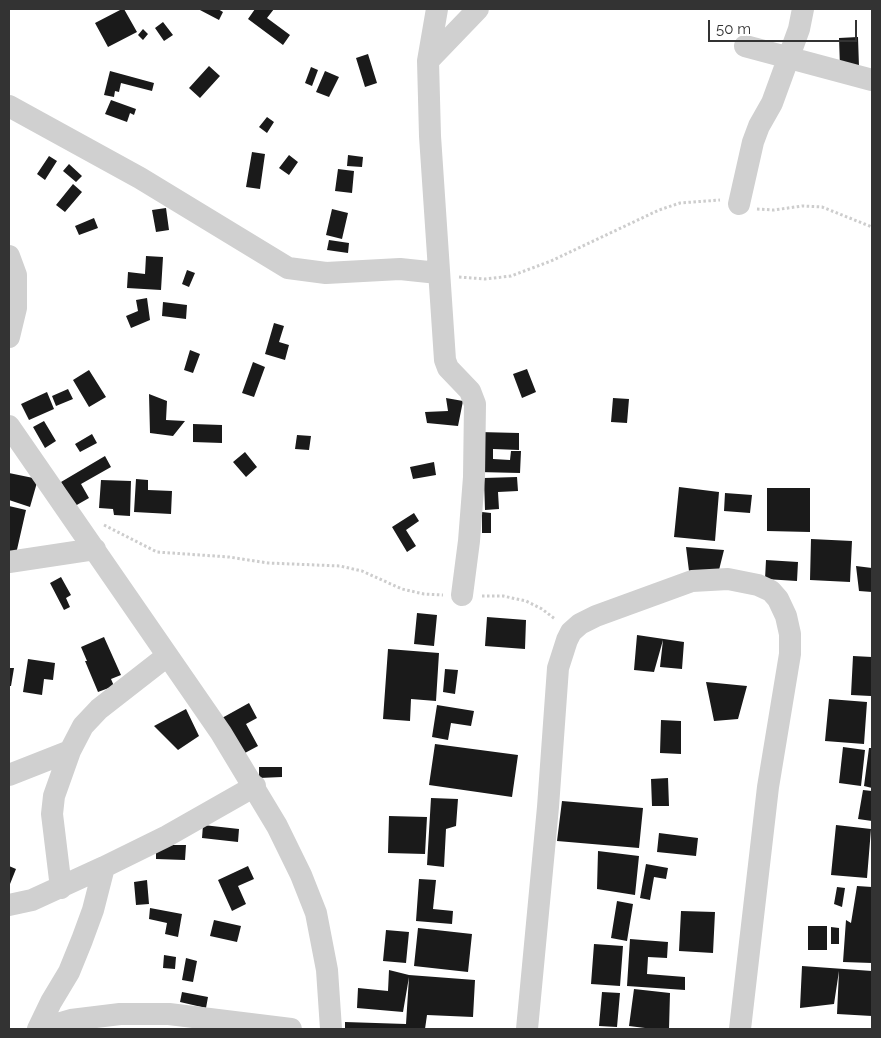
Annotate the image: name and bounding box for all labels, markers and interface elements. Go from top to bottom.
scale bar [711,10,860,42]
text: 50 m [716,20,751,38]

